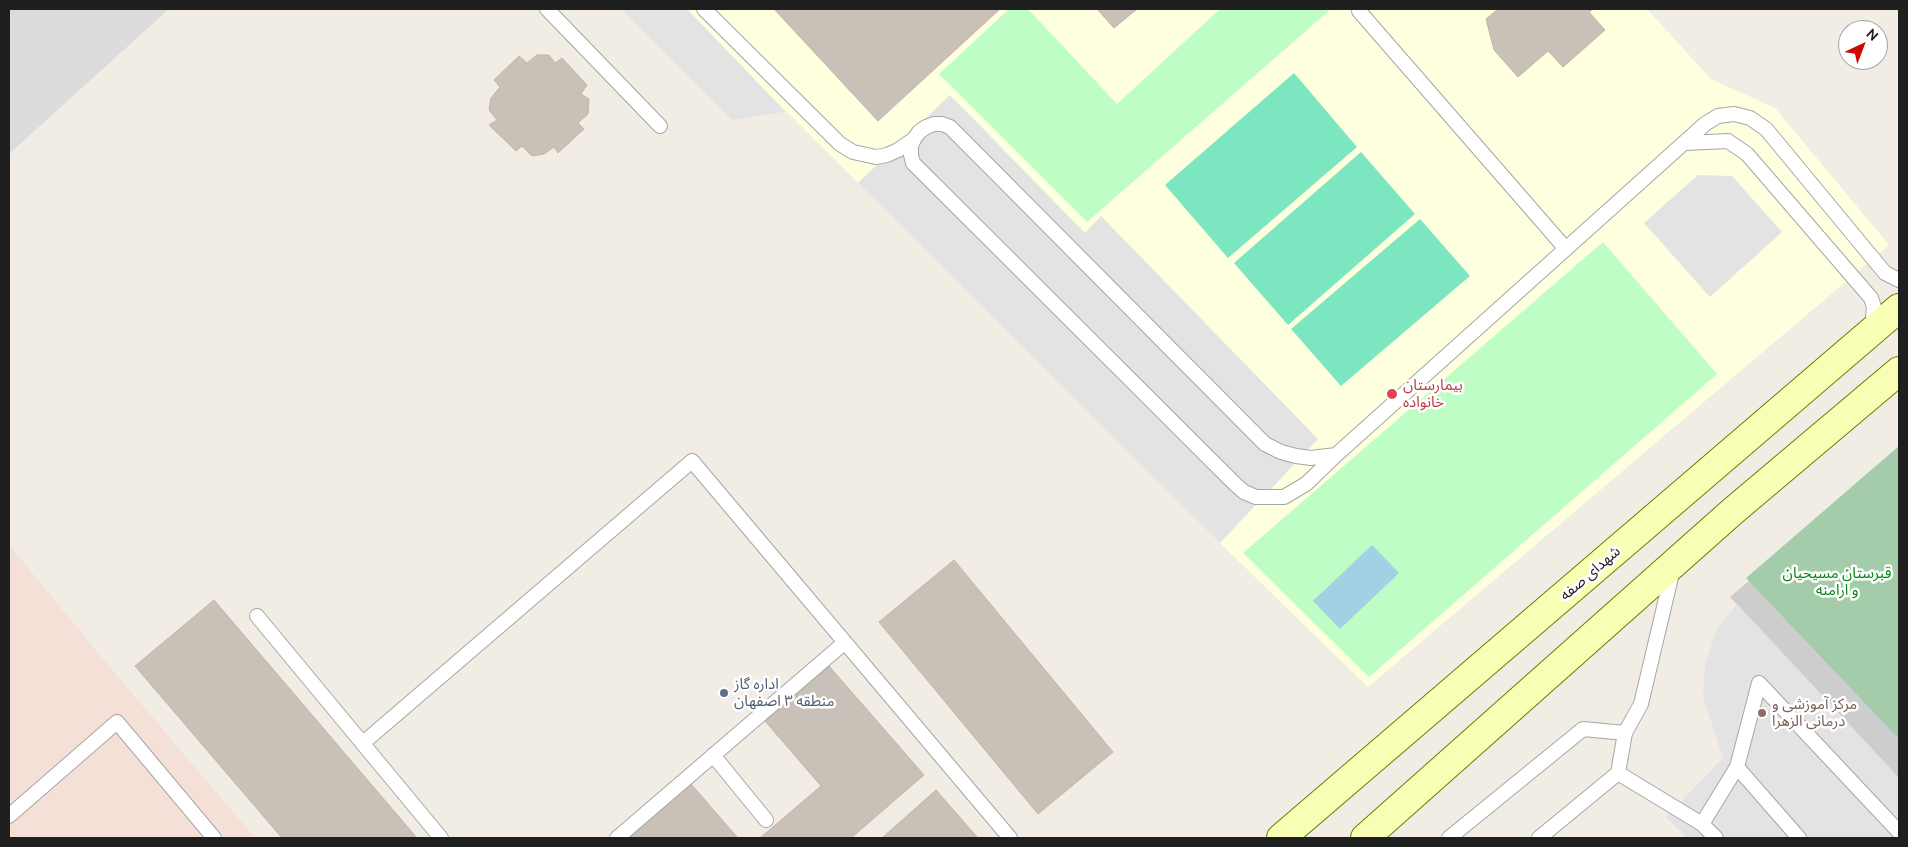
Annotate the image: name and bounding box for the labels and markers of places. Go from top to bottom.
place label: بیمارستان خانواده [1403,376,1463,411]
marker: بیمارستان خانواده [1385,387,1399,401]
place label: اداره گاز منطقه ۳ اصفهان [734,675,835,710]
marker: اداره گاز منطقه ۳ اصفهان [718,687,730,699]
place label: مرکز آموزشی و درمانی الزهرا [1772,695,1857,730]
marker: مرکز آموزشی و درمانی الزهرا [1756,707,1768,719]

